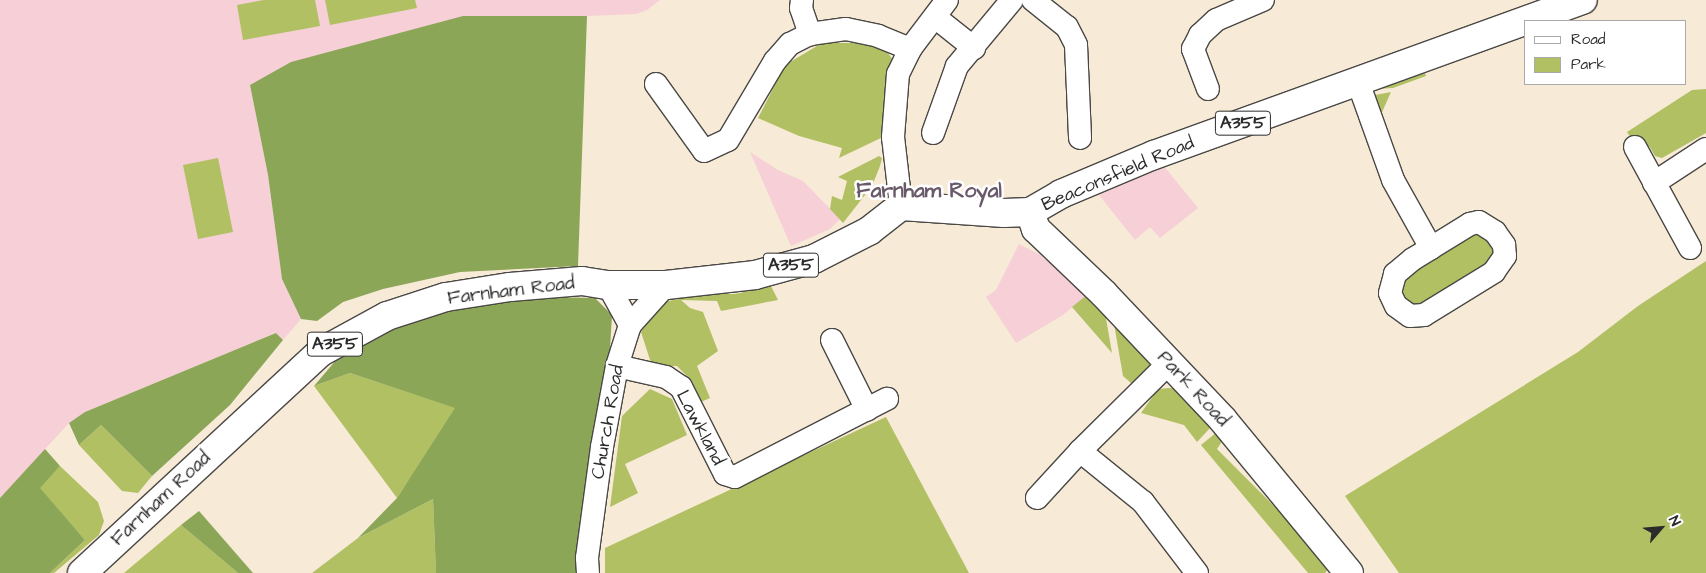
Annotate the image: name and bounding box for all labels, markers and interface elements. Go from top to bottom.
legend [1524,20,1686,85]
text: Road [1571,29,1605,50]
text: Park [1571,54,1606,75]
road number: A355 [1214,108,1272,138]
street label: Beaconsfield Road [1038,132,1198,216]
district label: Farnham Royal [856,178,1002,204]
road number: A355 [762,250,820,280]
street label: Farnham Road [446,272,576,310]
road number: A355 [306,328,364,359]
street label: Park Road [1152,346,1234,432]
street label: Church Road [587,363,629,481]
street label: Lawkland [671,387,729,469]
street label: Farnham Road [106,447,216,551]
north arrow [1636,503,1686,553]
text: N [1663,513,1685,530]

